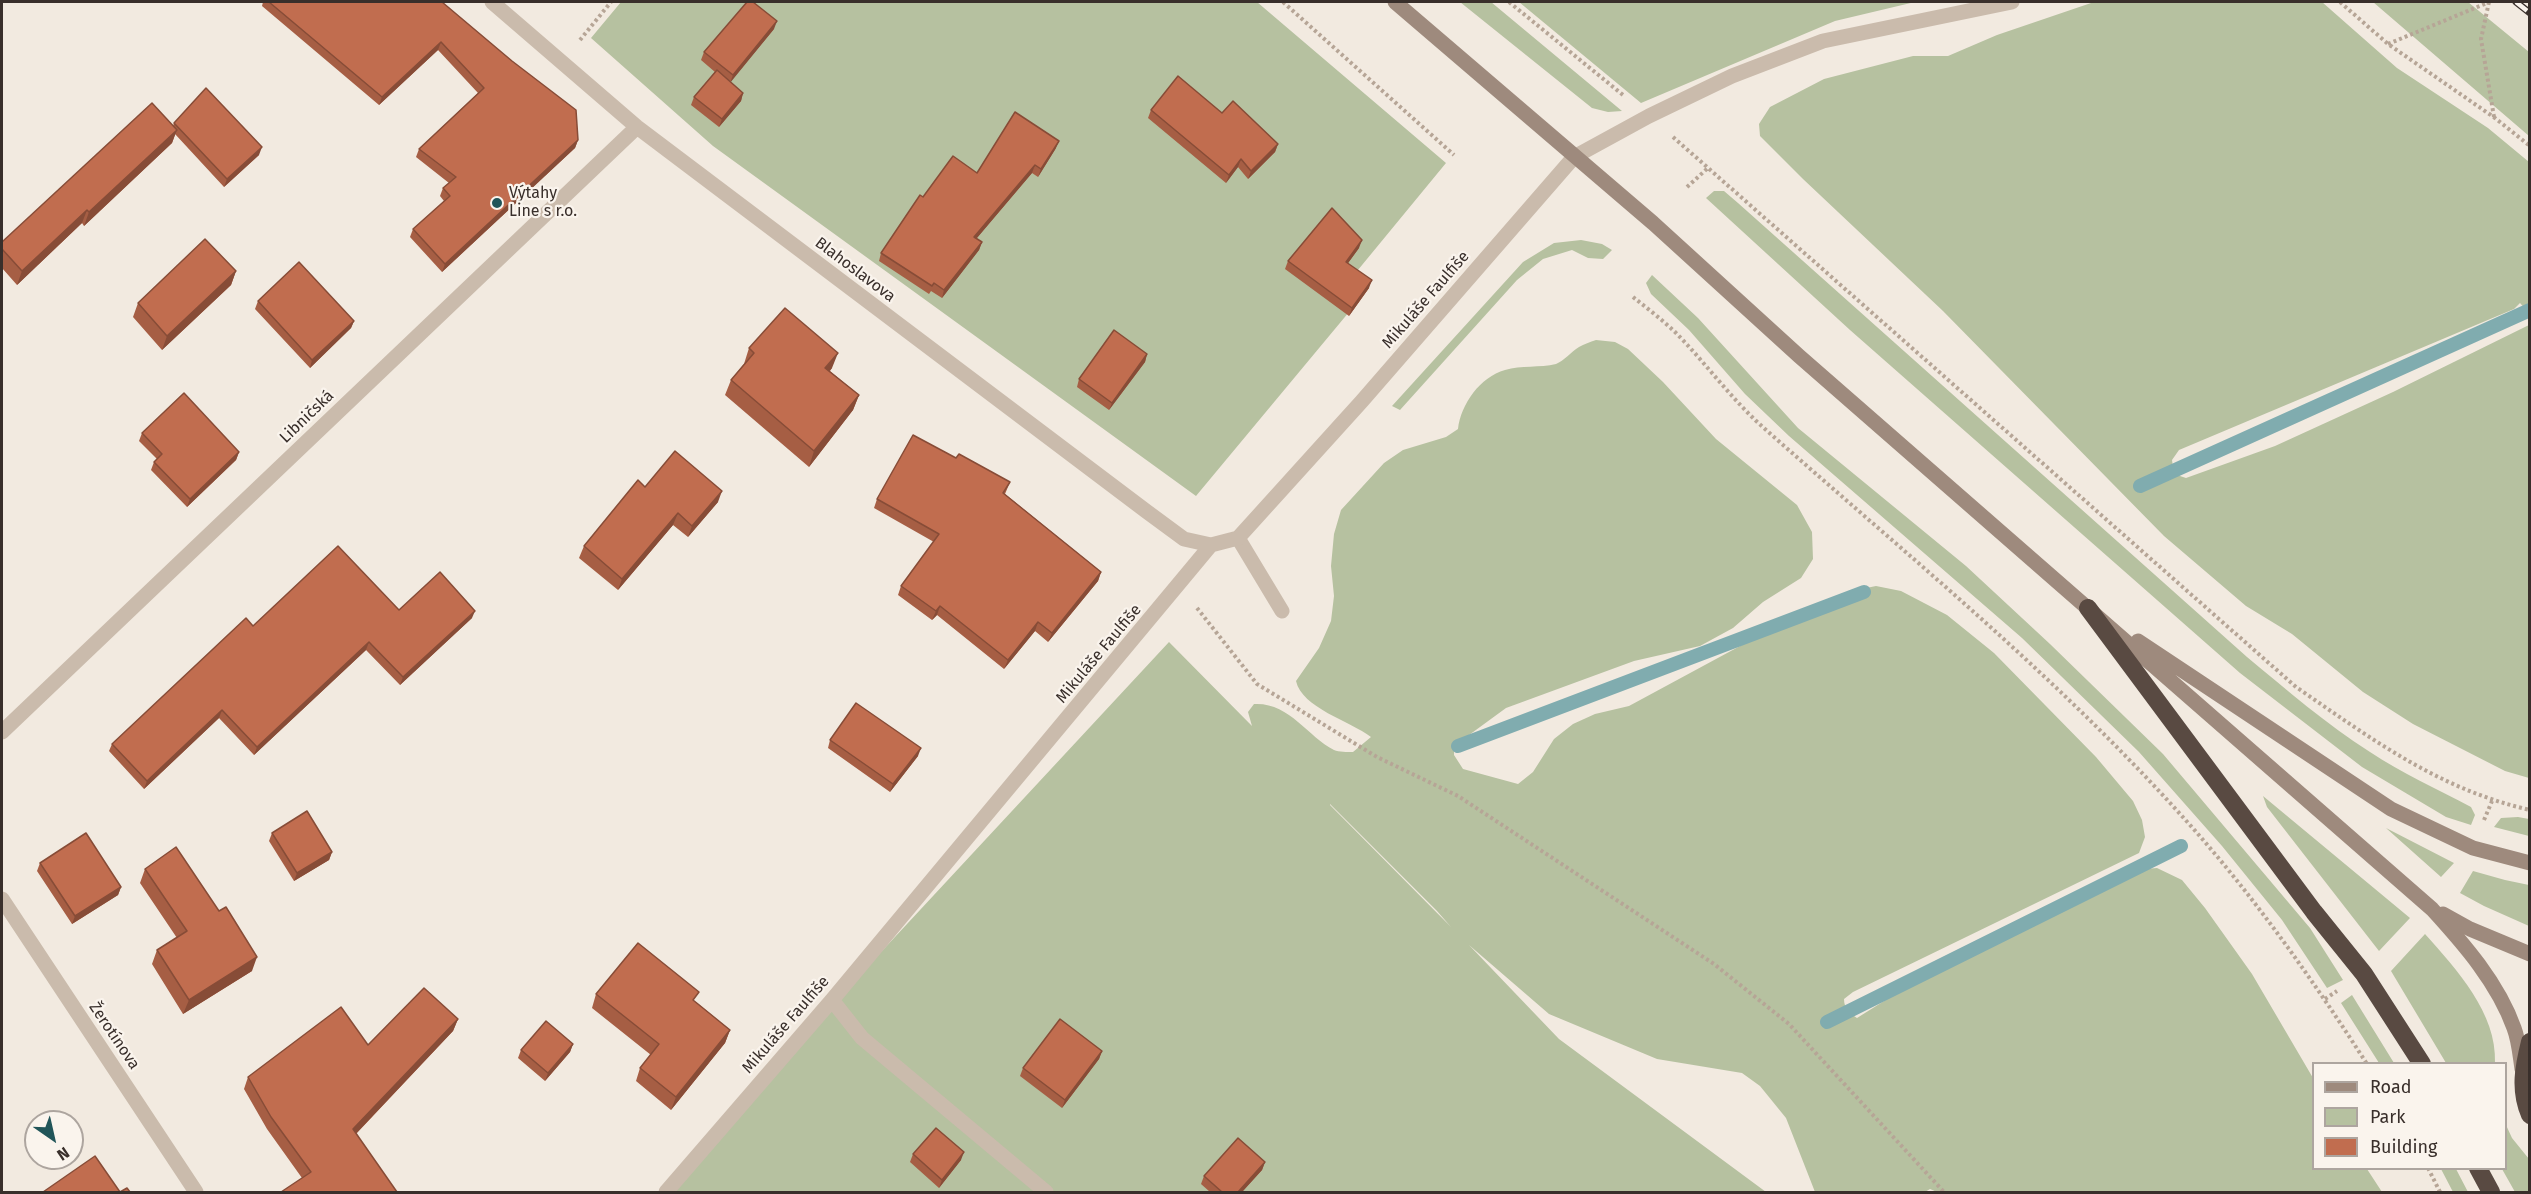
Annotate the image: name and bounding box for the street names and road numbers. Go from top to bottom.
street label: Blahoslavova [811,234,899,306]
street label: Mikuláše Faulfiše [1378,247,1474,353]
street label: Libničská [276,387,338,447]
street label: Mikuláše Faulfiše [1052,601,1146,707]
street label: Mikuláše Faulfiše [738,972,834,1078]
street label: Žerotínova [85,999,143,1073]

